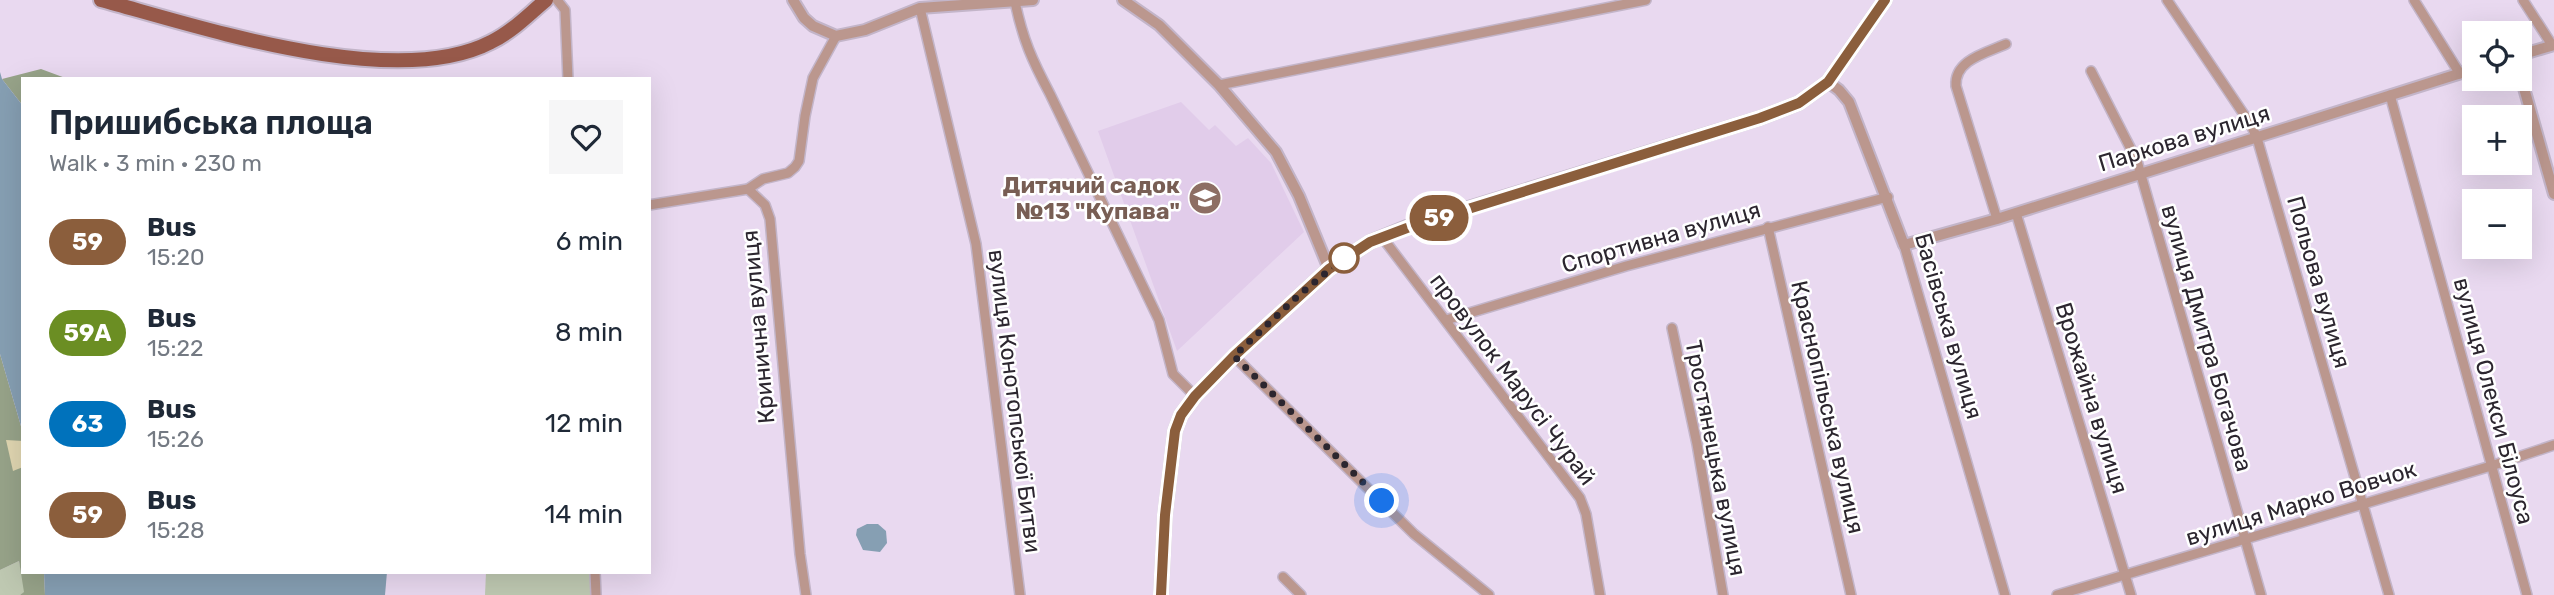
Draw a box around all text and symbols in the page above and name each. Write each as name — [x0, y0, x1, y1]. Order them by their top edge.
map controls — [2462, 21, 2532, 259]
button: locate — [2462, 21, 2532, 91]
street label: Паркова вулиця — [2095, 99, 2273, 177]
button: heart — [549, 100, 623, 174]
text: Пришибська площа — [49, 103, 373, 142]
button: + — [2462, 105, 2532, 175]
text: Walk · 3 min · 230 m — [49, 149, 262, 177]
place label: Дитячий садок №13 "Купава" — [1002, 171, 1180, 225]
school or university icon: Дитячий садок №13 "Купава" — [1186, 179, 1224, 217]
button: − — [2462, 189, 2532, 259]
street label: Польова вулиця — [2281, 193, 2357, 371]
line badge: 59 — [1408, 195, 1470, 241]
street label: Спортивна вулиця — [1558, 195, 1764, 279]
street label: вулиця Дмитра Богачова — [2155, 201, 2259, 475]
text: 59 — [1424, 204, 1454, 232]
text: Bus — [147, 212, 196, 243]
text: 6 min — [556, 226, 623, 257]
text: 59 — [72, 228, 103, 256]
street label: Кринична вулиця — [736, 229, 780, 425]
street label: Басівська вулиця — [1909, 230, 1989, 422]
text: 15:20 — [147, 243, 205, 271]
unlabelled marker — [1329, 243, 1359, 273]
street label: вулиця Конотопської Битви — [982, 248, 1048, 554]
street label: провулок Марусі Чурай — [1424, 267, 1602, 491]
street label: вулиця Олекси Білоуса — [2448, 275, 2540, 527]
street label: Краснопільська вулиця — [1785, 278, 1871, 536]
street label: Врожайна вулиця — [2050, 299, 2134, 497]
text: Bus — [147, 303, 196, 334]
text: 8 min — [555, 317, 623, 348]
text: 59А — [63, 319, 112, 347]
text: 15:22 — [147, 334, 203, 362]
street label: Тростянецька вулиця — [1679, 338, 1753, 578]
text: Bus — [147, 394, 196, 425]
text: 12 min — [545, 408, 623, 439]
text: 63 — [72, 410, 103, 438]
text: 15:26 — [147, 425, 204, 453]
street label: вулиця Марко Вовчок — [2182, 455, 2420, 551]
your location — [1364, 483, 1399, 518]
text: Bus — [147, 485, 196, 516]
text: 14 min — [544, 499, 623, 530]
text: 59 — [72, 501, 103, 529]
text: 15:28 — [147, 516, 205, 544]

